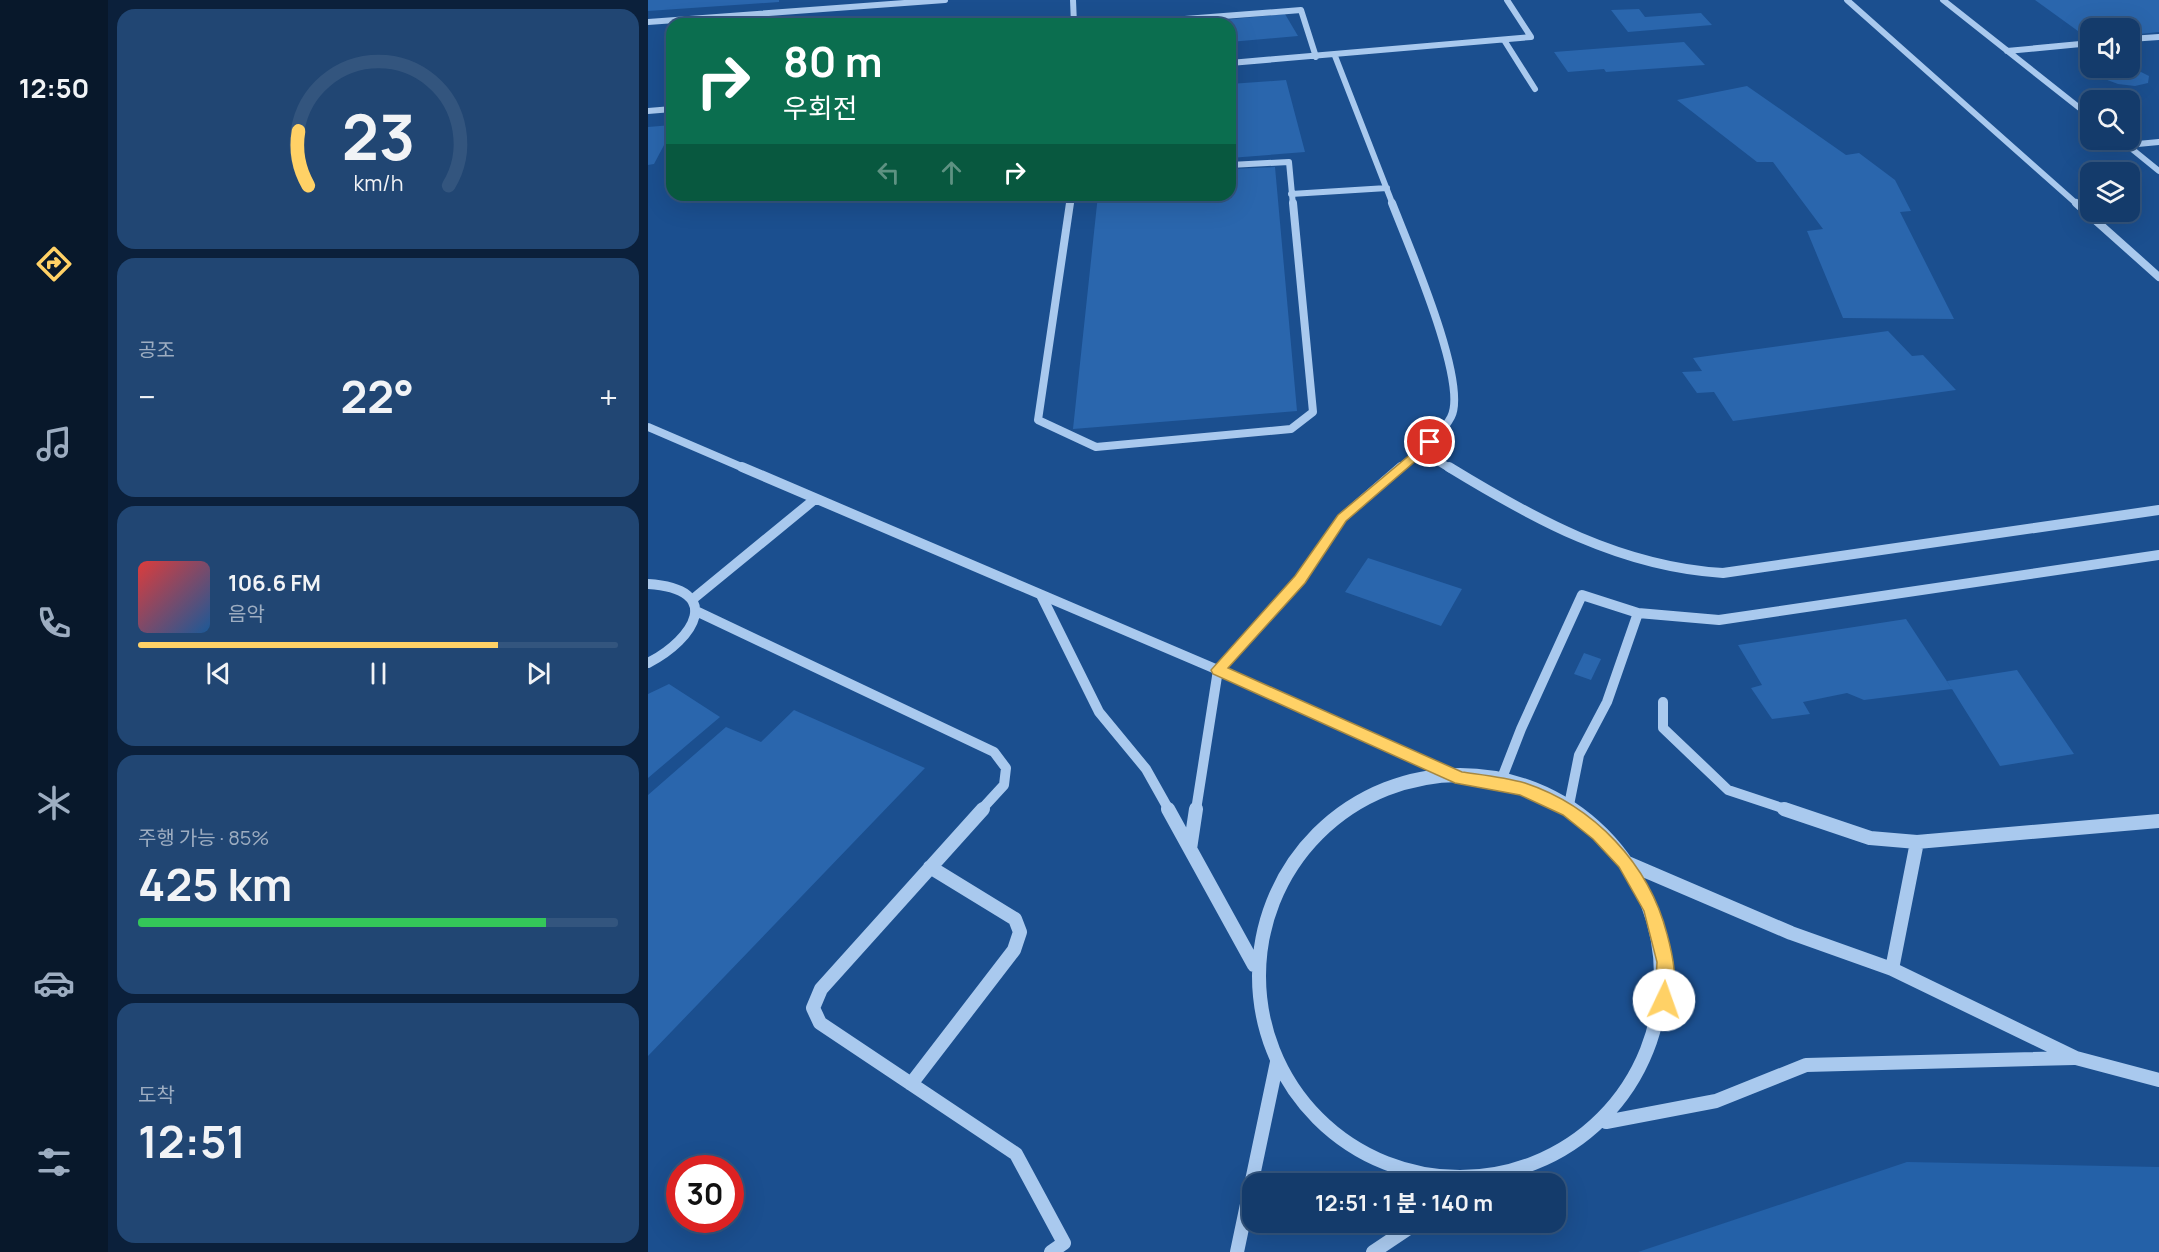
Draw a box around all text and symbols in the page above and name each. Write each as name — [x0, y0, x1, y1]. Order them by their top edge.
map controls — [2080, 18, 2140, 222]
button: sound — [2080, 18, 2140, 78]
text: 80 m — [783, 32, 883, 90]
icon: right — [684, 42, 762, 120]
text: 12:50 — [19, 69, 89, 106]
text: 우회전 — [783, 89, 858, 126]
button: search — [2080, 90, 2140, 150]
text: 23 — [341, 93, 415, 179]
icon: left — [872, 156, 905, 189]
icon: ahead — [935, 156, 968, 189]
icon: right — [998, 156, 1031, 189]
button: layers — [2080, 162, 2140, 222]
text: km/h — [353, 168, 403, 197]
icon: directions — [33, 243, 75, 285]
text: 공조 — [138, 336, 175, 363]
text: 22° — [340, 365, 414, 427]
text: − — [138, 374, 156, 419]
text: + — [599, 374, 618, 419]
pin — [1404, 416, 1455, 467]
icon: music — [33, 423, 75, 465]
icon: arrive — [1413, 425, 1446, 458]
text: 106.6 FM — [228, 568, 321, 598]
text: 음악 — [228, 600, 265, 627]
icon: phone — [33, 602, 75, 644]
icon: previous — [202, 657, 235, 690]
icon: pause — [362, 657, 395, 690]
icon: next — [522, 657, 555, 690]
icon: climate — [33, 782, 75, 824]
text: 주행 가능 · 85% — [138, 824, 269, 851]
text: 425 km — [138, 853, 292, 915]
icon: car — [33, 962, 75, 1004]
position arrow — [1632, 968, 1696, 1032]
text: 도착 — [138, 1081, 175, 1108]
text: 12:51 — [138, 1110, 246, 1172]
icon: filters — [33, 1141, 75, 1183]
speed limit sign: 30 — [666, 1155, 744, 1233]
text: 12:51 · 1 분 · 140 m — [1315, 1188, 1493, 1218]

